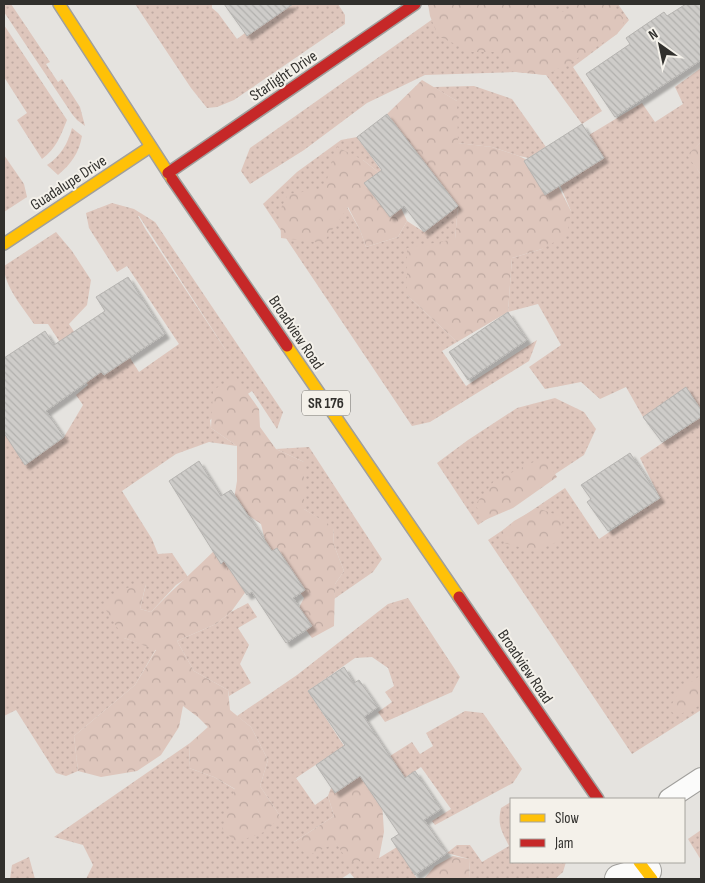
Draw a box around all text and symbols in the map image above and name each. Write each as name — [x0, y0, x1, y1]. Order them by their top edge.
north arrow — [635, 20, 685, 70]
text: N — [645, 25, 661, 44]
street label: Starlight Drive — [246, 47, 321, 106]
street label: Guadalupe Drive — [27, 152, 110, 215]
street label: Broadview Road — [264, 292, 327, 373]
road number: SR 176 — [302, 390, 350, 416]
street label: Broadview Road — [493, 626, 556, 707]
legend — [510, 798, 685, 863]
text: Slow — [555, 809, 579, 828]
text: Jam — [554, 834, 573, 853]

